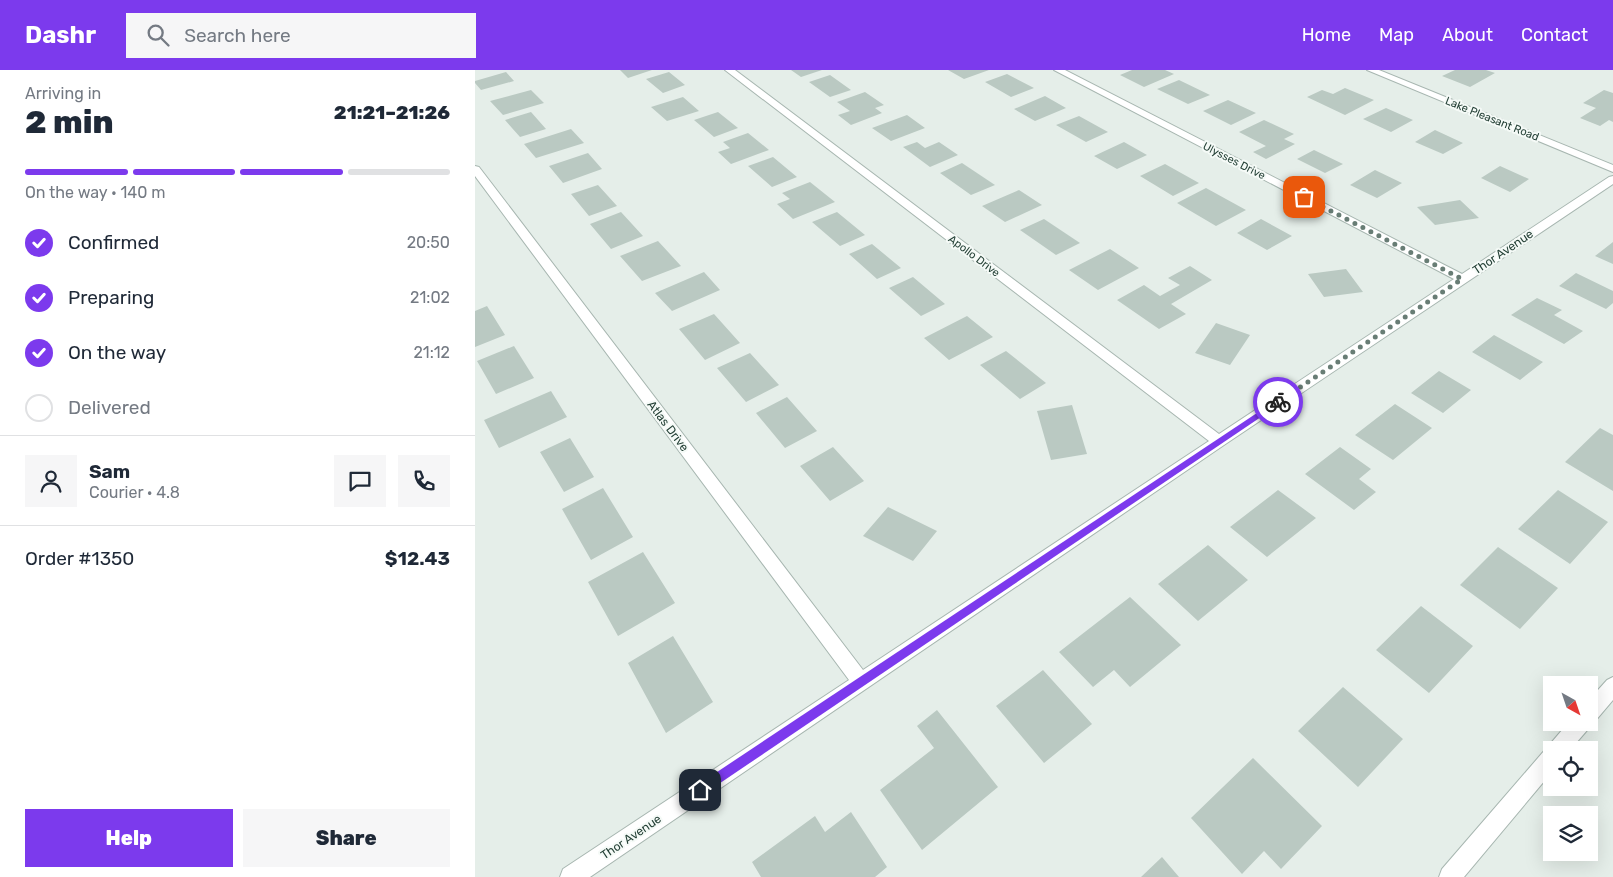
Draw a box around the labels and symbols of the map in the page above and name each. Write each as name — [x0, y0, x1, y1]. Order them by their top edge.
street label: Lake Pleasant Road — [1443, 94, 1541, 144]
street label: Ulysses Drive — [1201, 140, 1267, 182]
pin — [1283, 176, 1325, 218]
street label: Thor Avenue — [1470, 227, 1536, 277]
street label: Apollo Drive — [946, 232, 1002, 280]
courier — [1253, 377, 1303, 427]
street label: Atlas Drive — [644, 398, 692, 454]
north arrow — [1543, 676, 1597, 731]
pin — [679, 769, 721, 811]
street label: Thor Avenue — [598, 812, 664, 862]

